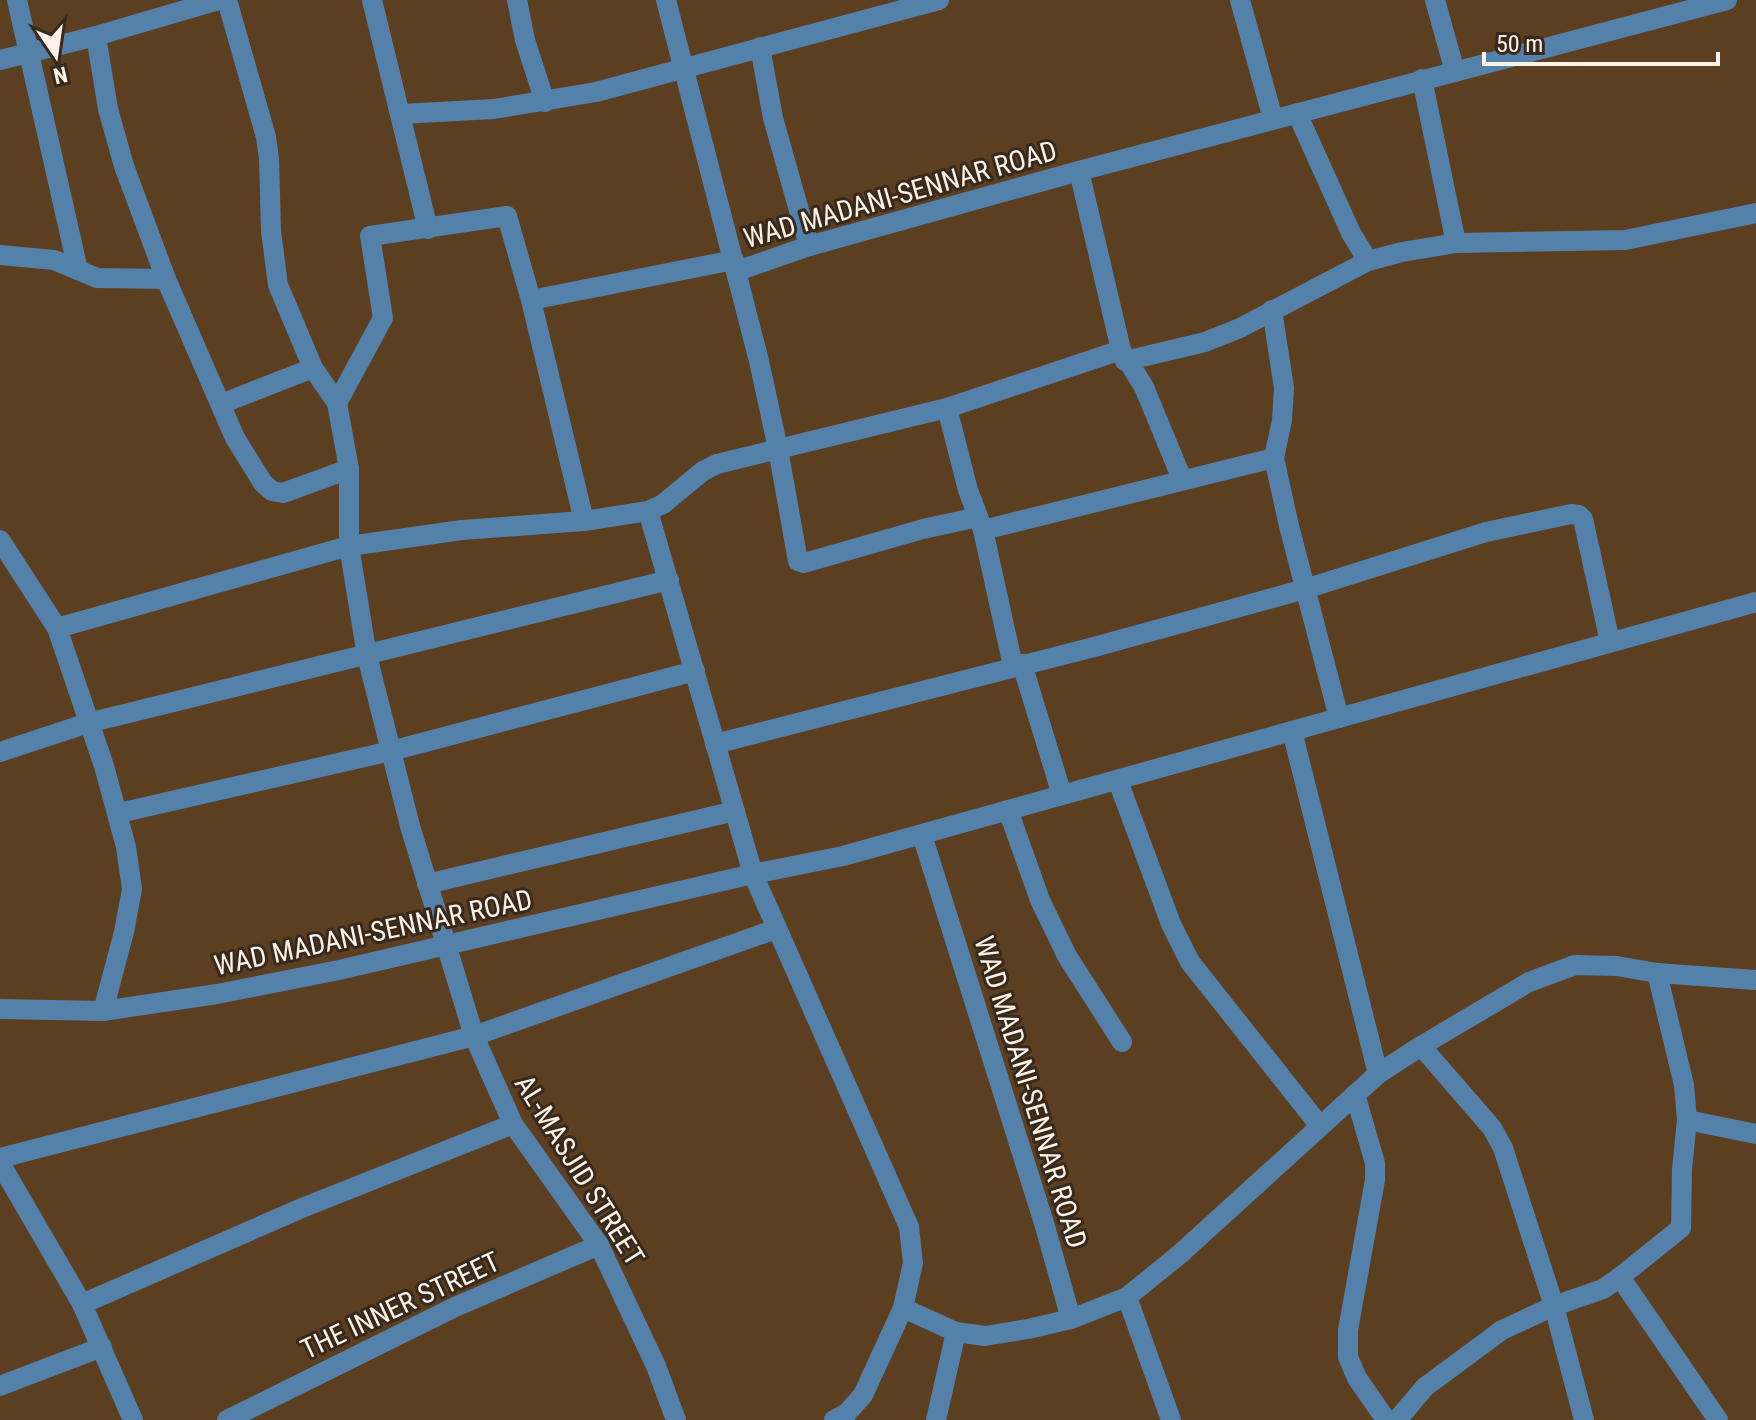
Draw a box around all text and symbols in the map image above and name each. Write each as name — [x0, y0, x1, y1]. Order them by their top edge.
north arrow — [16, 16, 96, 96]
scale bar — [1484, 16, 1718, 66]
text: 50 m — [1496, 30, 1543, 58]
text: N — [51, 61, 70, 89]
street label: WAD MADANI-SENNAR ROAD — [740, 134, 1061, 255]
street label: WAD MADANI-SENNAR ROAD — [211, 883, 535, 982]
street label: WAD MADANI-SENNAR ROAD — [967, 932, 1094, 1252]
street label: AL-MASJID STREET — [508, 1069, 651, 1271]
street label: THE INNER STREET — [295, 1245, 505, 1366]

